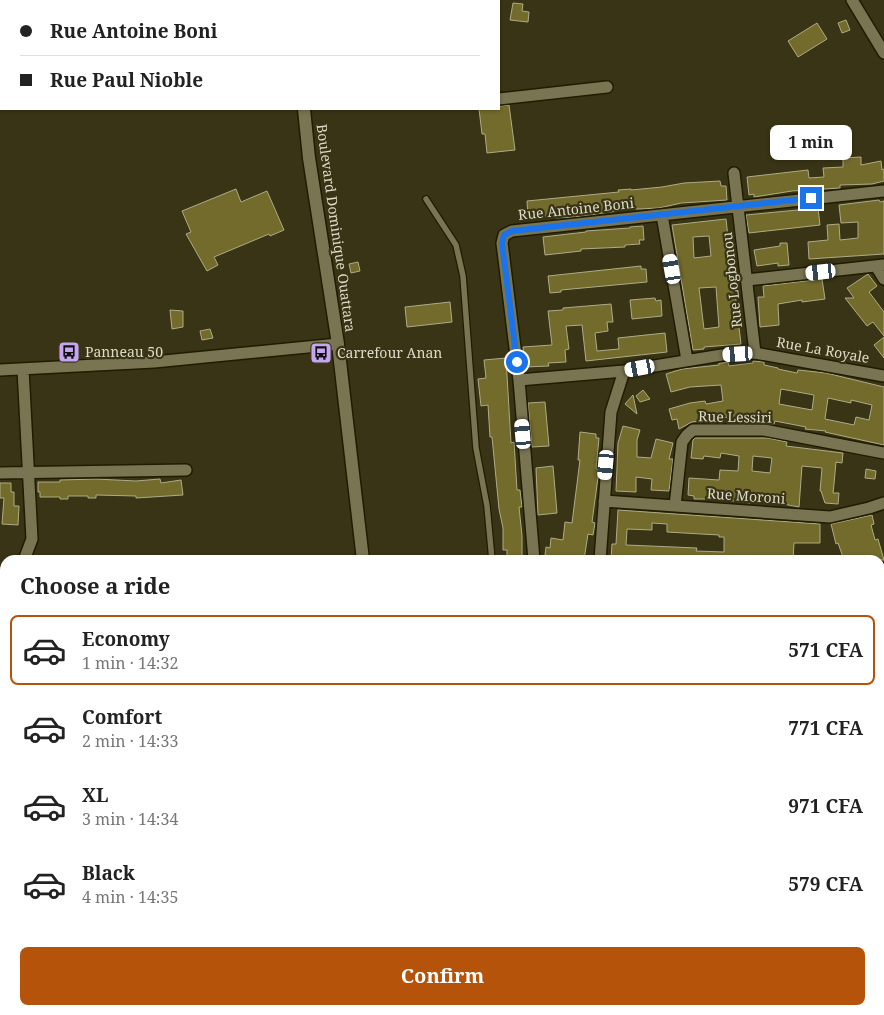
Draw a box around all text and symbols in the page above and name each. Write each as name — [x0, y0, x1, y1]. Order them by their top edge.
text: Rue Antoine Boni — [50, 18, 217, 44]
text: Rue Paul Nioble — [50, 67, 203, 93]
street label: Boulevard Dominique Ouattara — [312, 123, 361, 333]
callout: 1 min — [770, 126, 852, 160]
text: 1 min — [788, 131, 834, 153]
route end — [800, 187, 822, 209]
street label: Rue Antoine Boni — [517, 193, 635, 224]
street label: Rue Logbonou — [717, 231, 746, 329]
car — [662, 253, 681, 285]
car — [805, 263, 836, 281]
street label: Rue La Royale — [775, 332, 871, 367]
bus stop icon: Panneau 50 — [57, 340, 81, 364]
bus stop icon: Carrefour Anan — [309, 341, 333, 365]
place label: Panneau 50 — [85, 342, 163, 361]
place label: Carrefour Anan — [337, 343, 442, 362]
car — [722, 346, 753, 362]
route start — [506, 351, 528, 373]
car — [623, 358, 656, 378]
street label: Rue Lessiri — [698, 406, 772, 427]
car — [514, 418, 531, 450]
car — [597, 449, 614, 481]
street label: Rue Moroni — [706, 483, 786, 508]
text: Choose a ride — [20, 570, 170, 600]
text: Economy — [82, 626, 170, 652]
icon: car — [22, 628, 67, 673]
text: 571 CFA — [788, 637, 863, 663]
text: 1 min · 14:32 — [82, 652, 178, 674]
text: Comfort — [82, 704, 162, 730]
icon: car — [22, 706, 67, 751]
text: 771 CFA — [788, 715, 863, 741]
text: 2 min · 14:33 — [82, 730, 178, 752]
text: XL — [82, 782, 108, 808]
icon: car — [22, 784, 67, 829]
text: 971 CFA — [788, 793, 863, 819]
text: 3 min · 14:34 — [82, 808, 178, 830]
text: Black — [82, 860, 135, 886]
icon: car — [22, 862, 67, 907]
text: 579 CFA — [788, 871, 863, 897]
text: 4 min · 14:35 — [82, 886, 178, 908]
button: Confirm — [20, 947, 865, 1005]

